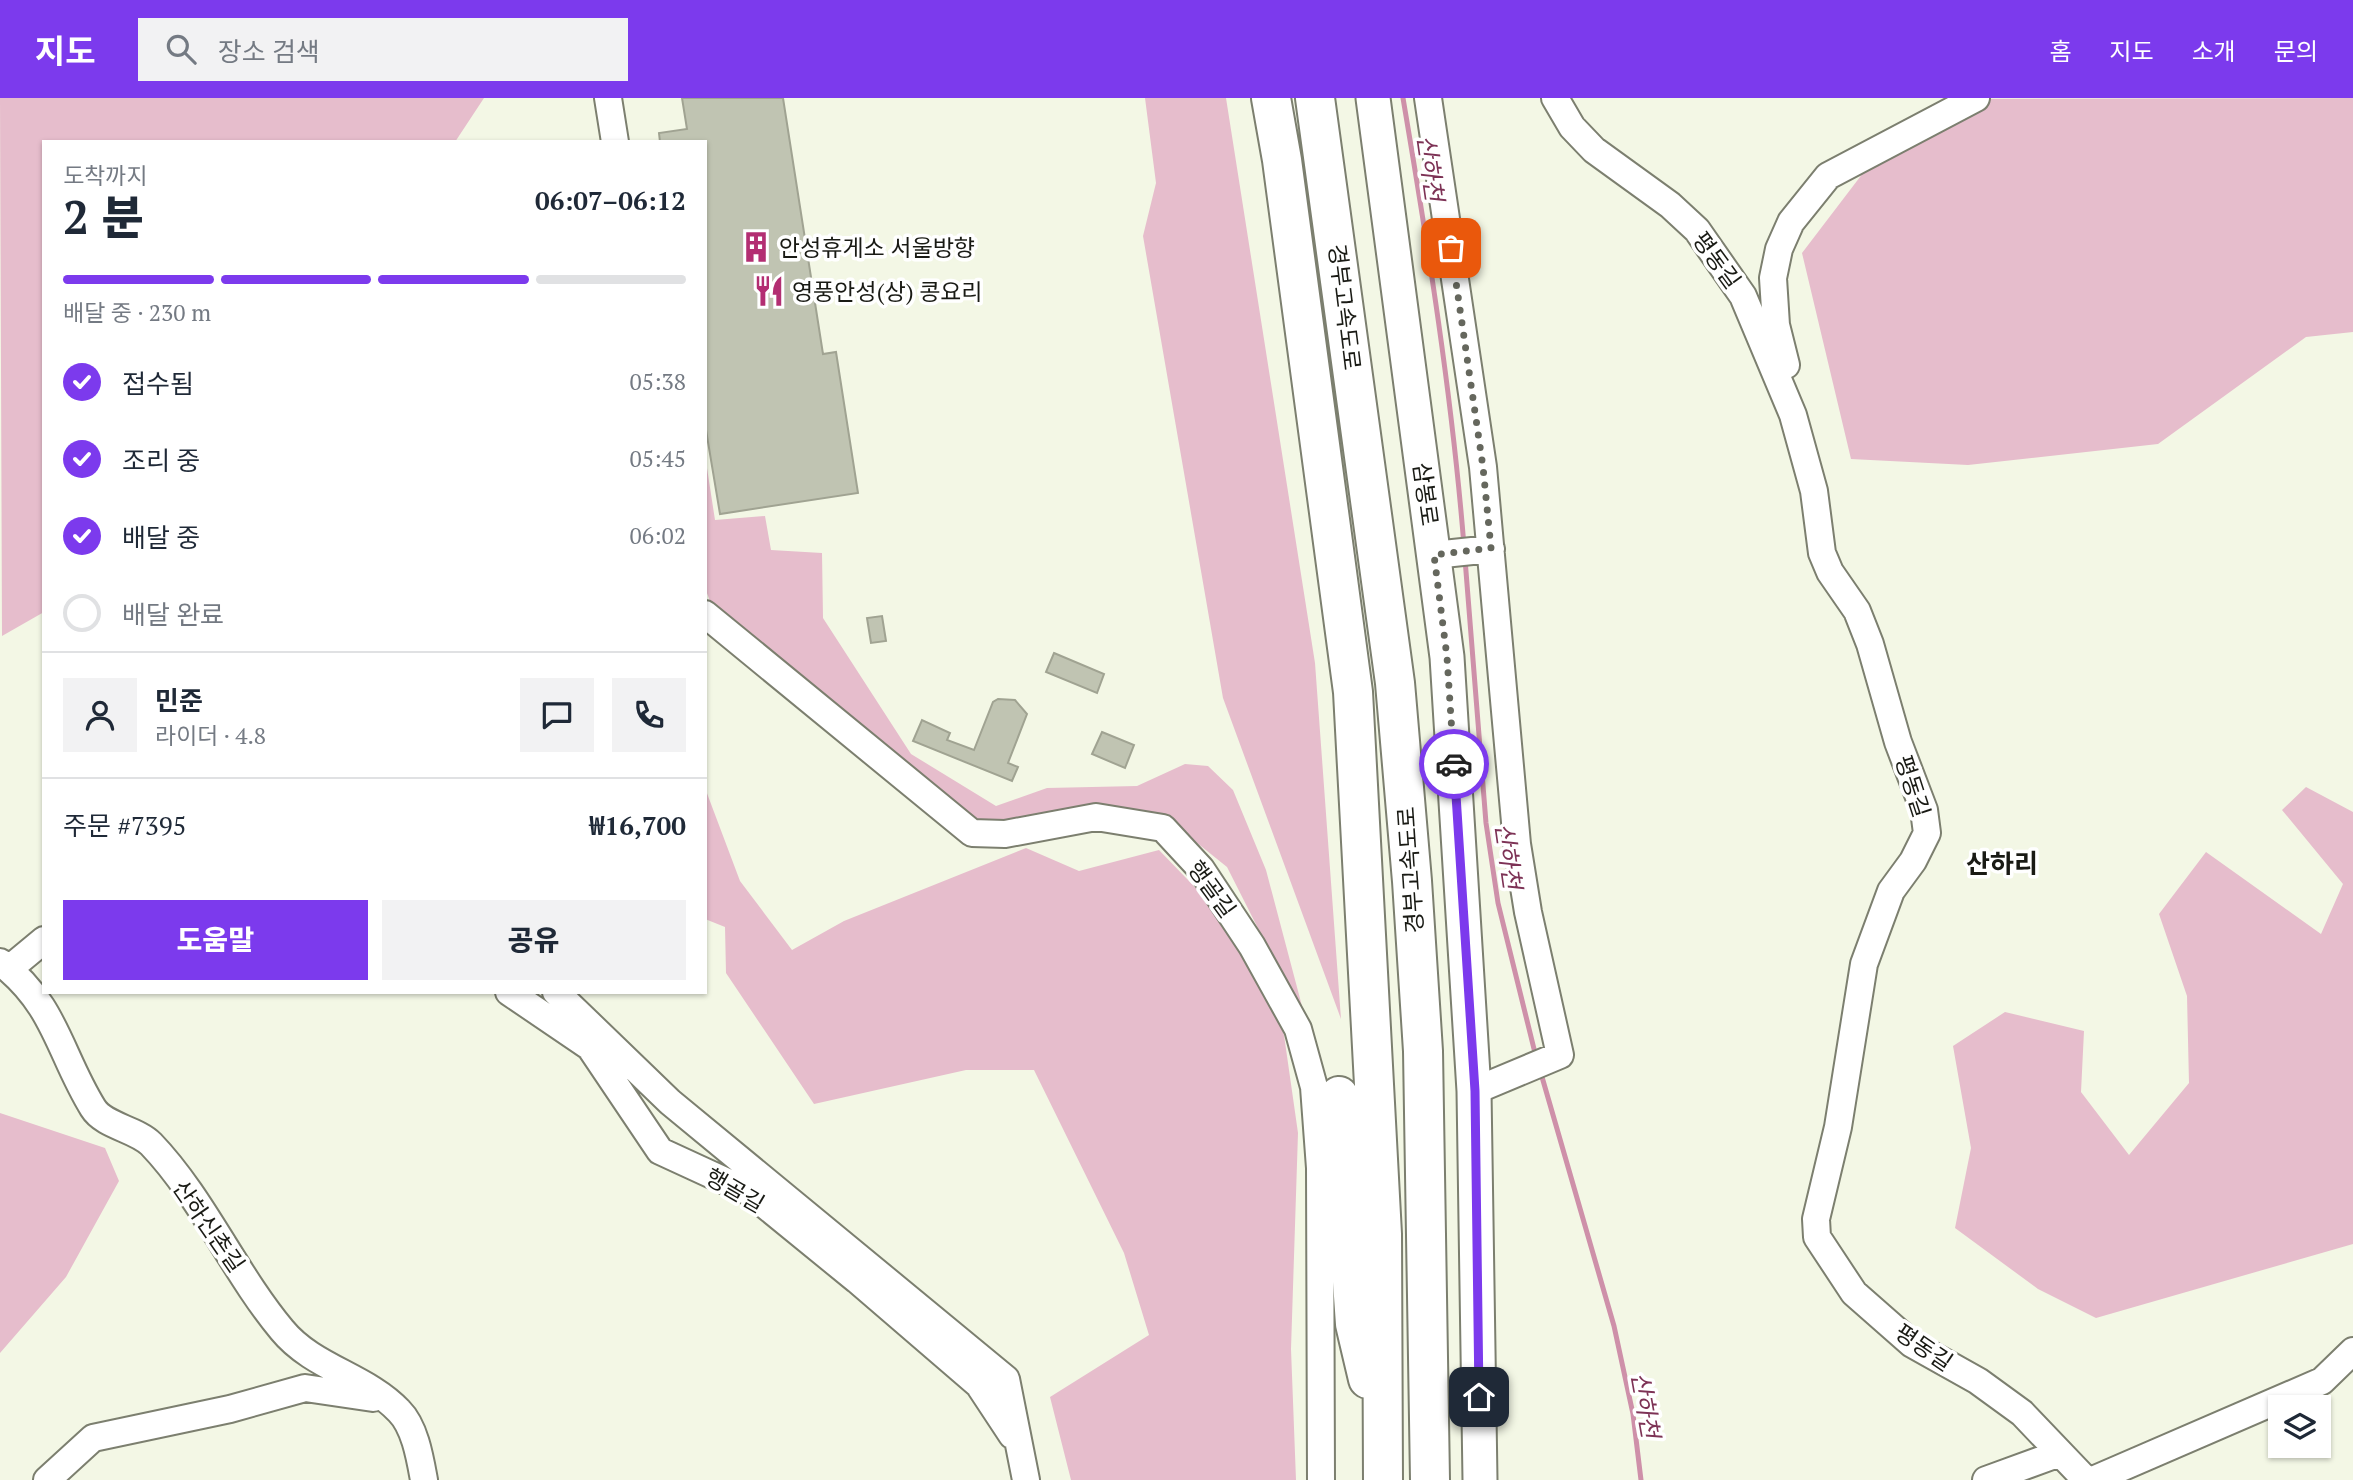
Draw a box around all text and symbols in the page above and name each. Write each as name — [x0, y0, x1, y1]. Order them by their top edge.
search box — [138, 18, 628, 81]
text: 지도 — [35, 29, 96, 72]
icon: search — [162, 30, 200, 68]
text: 장소 검색 — [218, 34, 320, 68]
text: 홈 — [2049, 35, 2071, 67]
text: 지도 — [2109, 35, 2154, 67]
text: 소개 — [2192, 35, 2236, 67]
text: 문의 — [2274, 35, 2318, 67]
water label: 산하천 — [1411, 133, 1452, 206]
text: 도착까지 — [63, 160, 148, 191]
text: 06:07–06:12 — [535, 183, 686, 217]
text: 2 분 — [63, 186, 144, 247]
pin — [1421, 218, 1481, 278]
street label: 평동길 — [1686, 225, 1748, 295]
icon: bag — [1432, 229, 1470, 267]
building icon: 안성휴게소 서울방향 — [739, 230, 773, 264]
place label: 안성휴게소 서울방향 — [779, 232, 975, 263]
street label: 경부고속도로 — [1322, 242, 1368, 372]
restaurant icon: 영풍안성(상) 콩요리 — [752, 274, 786, 308]
place label: 영풍안성(상) 콩요리 — [792, 276, 983, 307]
text: 배달 중 · 230 m — [63, 297, 211, 328]
icon: check — [63, 363, 101, 401]
text: 접수됨 — [122, 366, 194, 400]
text: 05:38 — [629, 366, 686, 397]
icon: check — [63, 440, 101, 478]
text: 조리 중 — [122, 443, 200, 477]
text: 05:45 — [629, 443, 686, 474]
street label: 삼봉로 — [1406, 460, 1446, 528]
icon: check — [63, 517, 101, 555]
text: 배달 중 — [122, 520, 200, 554]
text: 06:02 — [629, 520, 686, 551]
text: 배달 완료 — [122, 597, 224, 631]
button: person — [63, 678, 137, 752]
button: chat — [520, 678, 594, 752]
button: phone — [612, 678, 686, 752]
text: 민준 — [155, 683, 203, 717]
text: 라이더 · 4.8 — [155, 720, 266, 751]
courier — [1419, 729, 1489, 799]
icon: car — [1435, 745, 1473, 783]
street label: 평동길 — [1888, 751, 1938, 821]
street label: 경부고속도로 — [1390, 806, 1430, 934]
text: 주문 #7395 — [63, 808, 186, 842]
text: ₩16,700 — [589, 808, 686, 842]
water label: 산하천 — [1489, 821, 1530, 894]
district label: 산하리 — [1966, 846, 2038, 880]
street label: 행골길 — [1181, 854, 1243, 924]
button: 도움말 — [63, 900, 368, 980]
button: 공유 — [382, 900, 686, 980]
street label: 행골길 — [700, 1161, 770, 1219]
street label: 산하신촌길 — [166, 1174, 252, 1278]
street label: 평동길 — [1889, 1316, 1959, 1378]
pin — [1449, 1367, 1509, 1427]
water label: 산하천 — [1624, 1370, 1668, 1443]
icon: home — [1460, 1378, 1498, 1416]
map controls — [2268, 1395, 2331, 1458]
button: layers — [2268, 1395, 2331, 1458]

